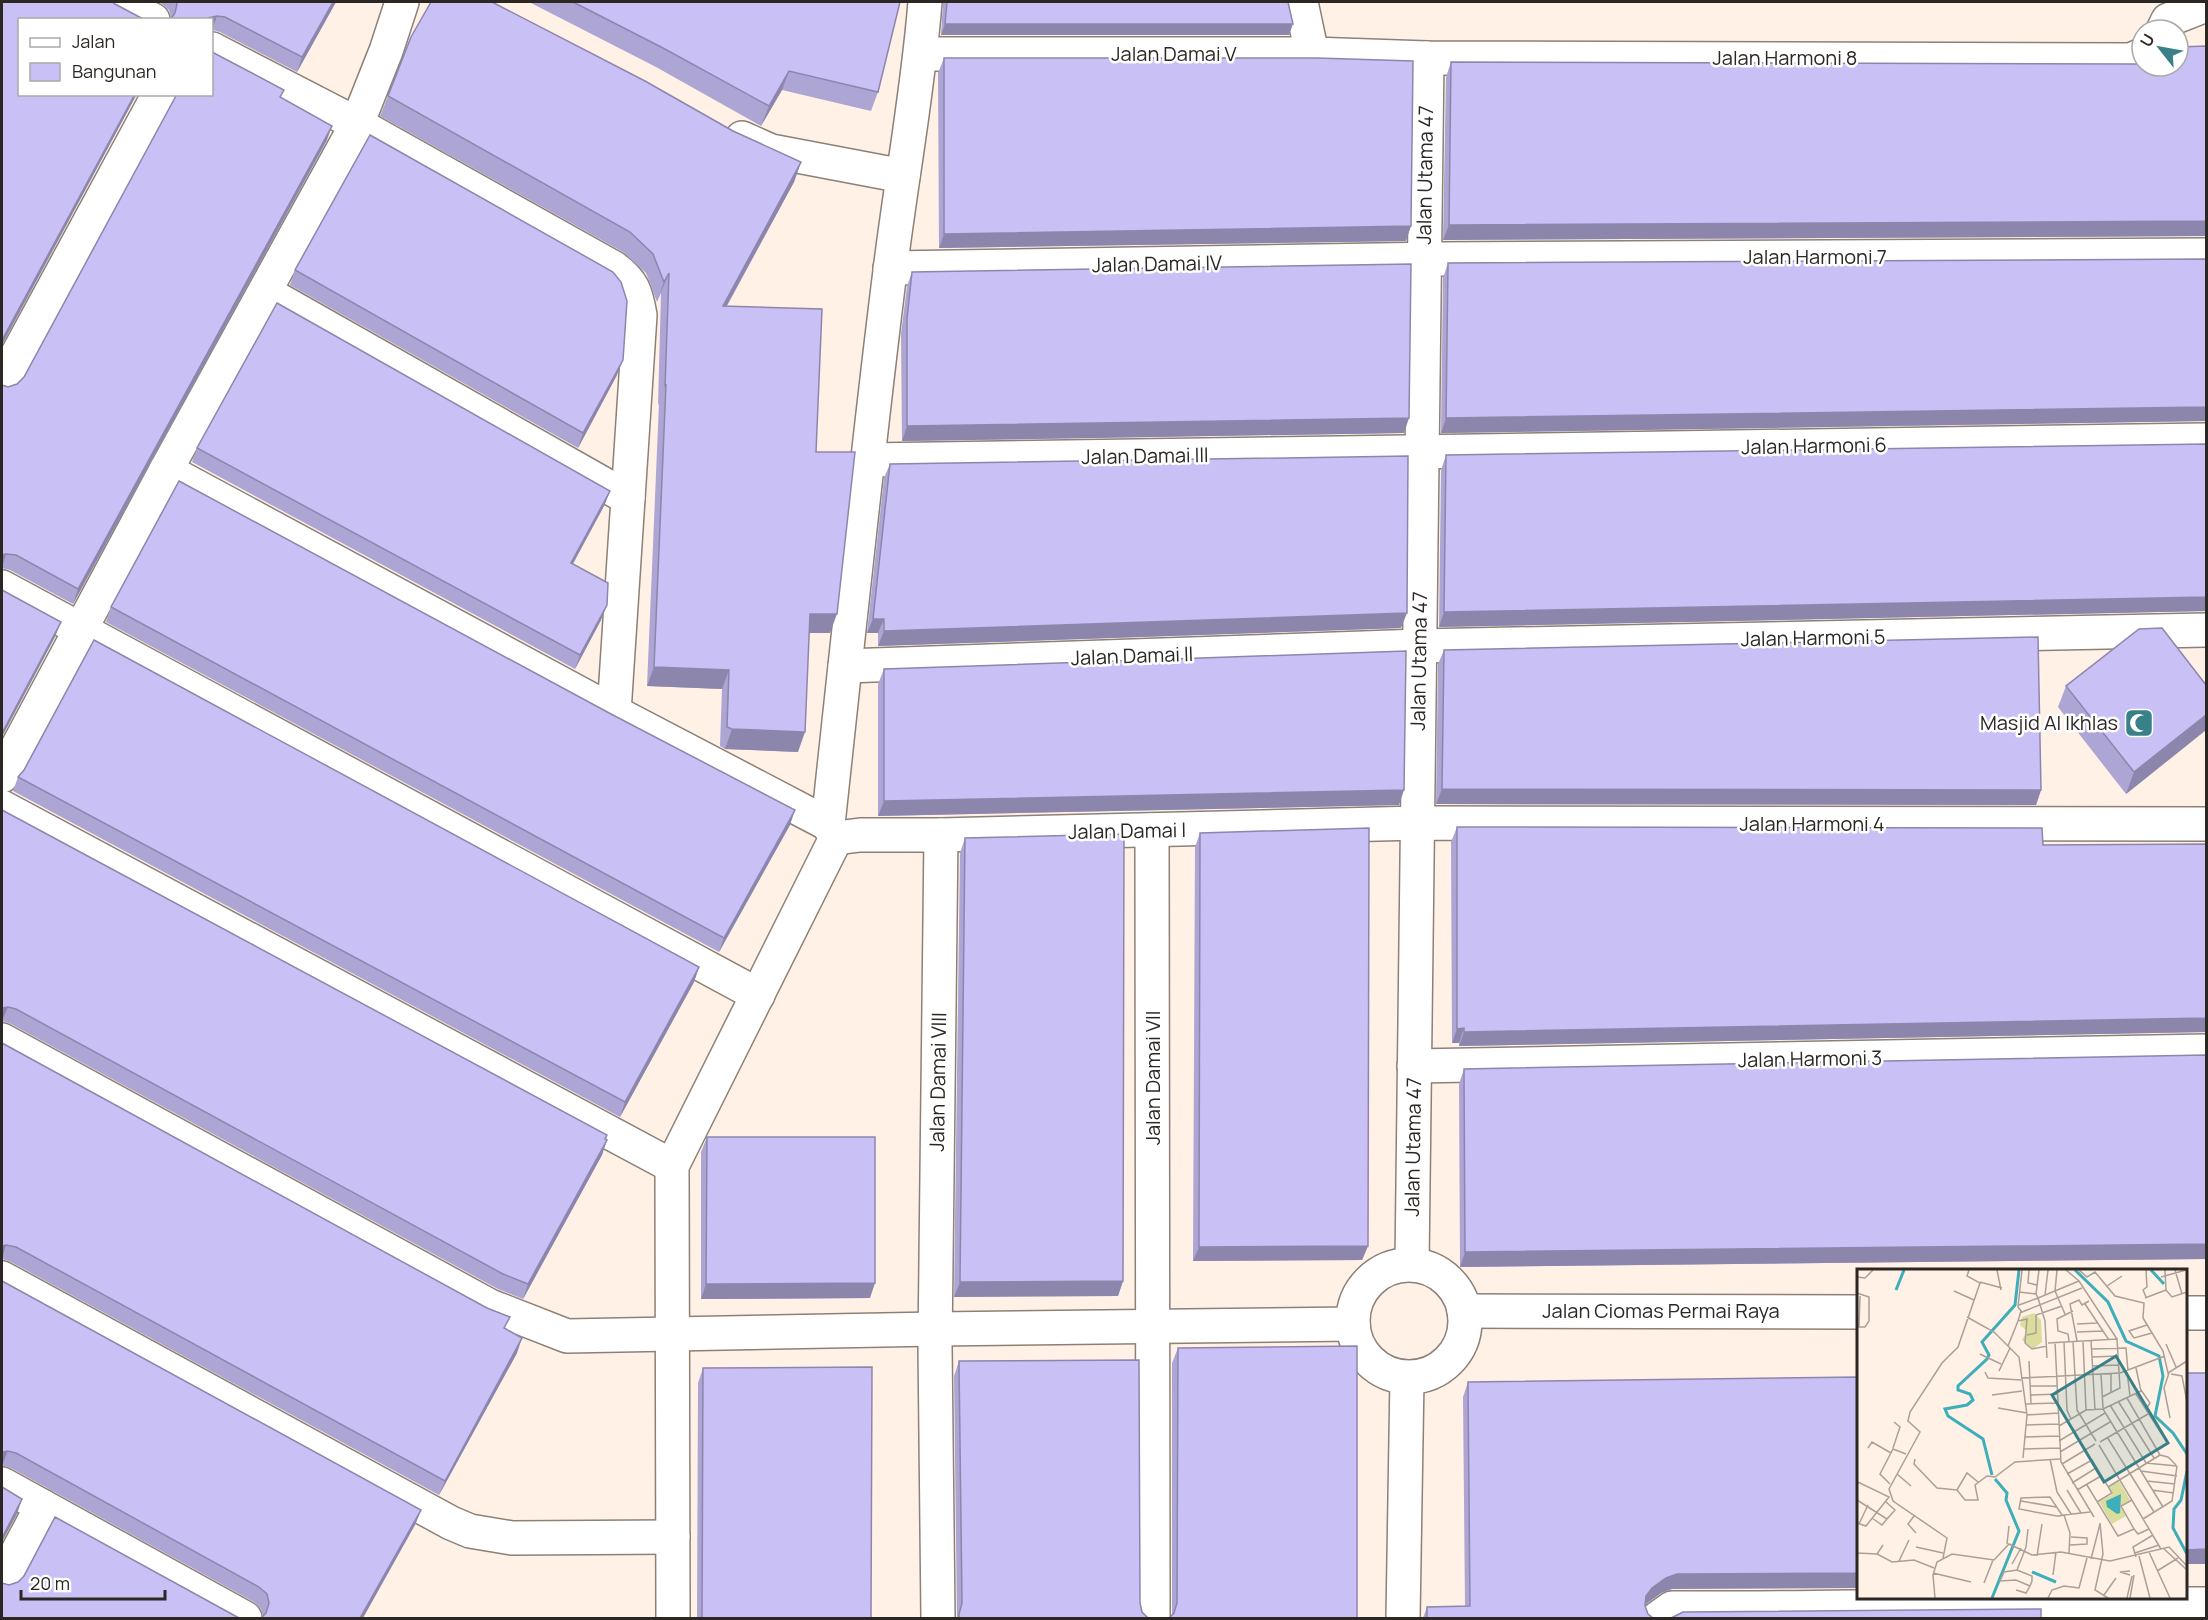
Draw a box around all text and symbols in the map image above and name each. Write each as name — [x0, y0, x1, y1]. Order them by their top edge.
legend — [18, 18, 213, 96]
north arrow — [2130, 18, 2190, 78]
text: Jalan — [72, 29, 115, 53]
text: U — [2135, 30, 2160, 51]
street label: Jalan Damai V — [1111, 40, 1237, 67]
street label: Jalan Harmoni 8 — [1713, 44, 1857, 71]
text: Bangunan — [72, 59, 156, 83]
street label: Jalan Utama 47 — [1410, 105, 1439, 245]
street label: Jalan Harmoni 7 — [1743, 243, 1887, 270]
street label: Jalan Damai IV — [1092, 249, 1222, 278]
street label: Jalan Harmoni 6 — [1741, 431, 1887, 460]
street label: Jalan Damai III — [1081, 441, 1209, 470]
street label: Jalan Utama 47 — [1404, 591, 1433, 731]
street label: Jalan Harmoni 5 — [1740, 623, 1886, 652]
street label: Jalan Damai II — [1070, 640, 1194, 671]
mosque icon: Masjid Al Ikhlas — [2123, 707, 2155, 739]
place label: Masjid Al Ikhlas — [1980, 709, 2118, 736]
street label: Jalan Harmoni 4 — [1739, 810, 1885, 837]
street label: Jalan Damai I — [1068, 816, 1186, 845]
street label: Jalan Damai VII — [1139, 1011, 1166, 1145]
street label: Jalan Damai VIII — [923, 1012, 952, 1152]
street label: Jalan Harmoni 3 — [1738, 1044, 1882, 1073]
street label: Jalan Utama 47 — [1398, 1077, 1427, 1217]
inset map — [1857, 1269, 2187, 1599]
street label: Jalan Ciomas Permai Raya — [1542, 1297, 1780, 1324]
scale bar — [21, 1563, 165, 1601]
text: 20 m — [30, 1571, 70, 1595]

